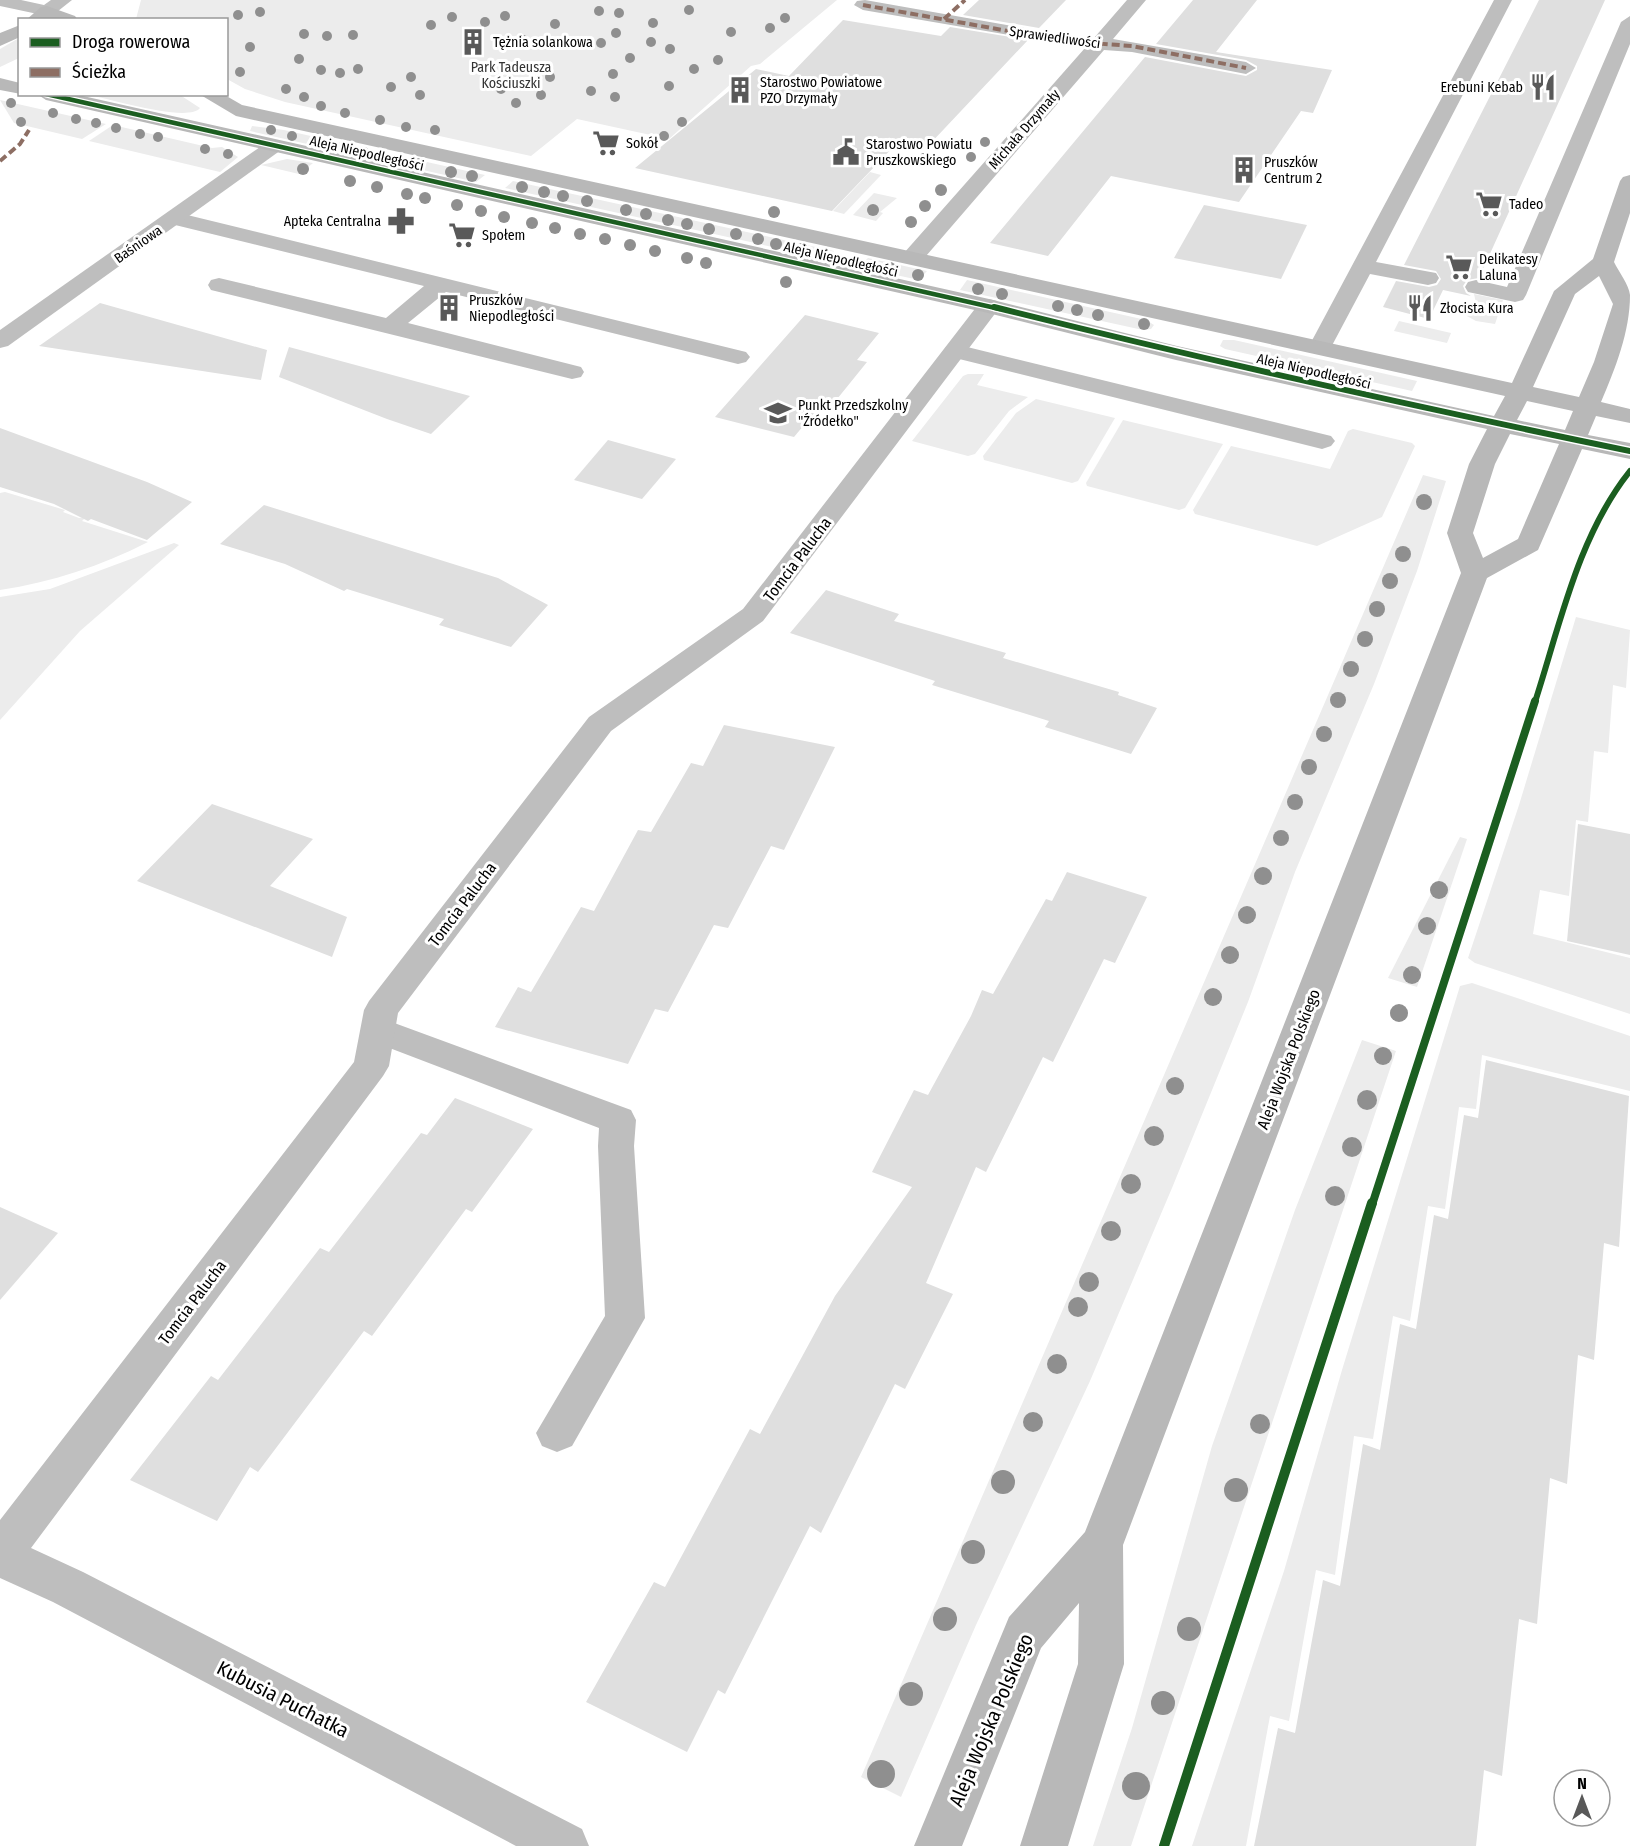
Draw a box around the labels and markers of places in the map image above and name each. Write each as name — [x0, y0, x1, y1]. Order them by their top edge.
building icon: Tężnia solankowa — [458, 27, 488, 57]
place label: Tężnia solankowa — [493, 34, 593, 51]
restaurant icon: Erebuni Kebab — [1528, 72, 1558, 102]
place label: Starostwo Powiatowe PZO Drzymały — [760, 74, 882, 107]
building icon: Starostwo Powiatowe PZO Drzymały — [725, 75, 755, 105]
place label: Erebuni Kebab — [1440, 79, 1523, 96]
supermarket icon: Sokół — [591, 128, 621, 158]
place label: Sokół — [626, 135, 659, 152]
place label: Starostwo Powiatu Pruszkowskiego — [866, 136, 972, 169]
public building icon: Starostwo Powiatu Pruszkowskiego — [831, 137, 861, 167]
place label: Pruszków Centrum 2 — [1264, 154, 1322, 187]
building icon: Pruszków Centrum 2 — [1229, 155, 1259, 185]
supermarket icon: Tadeo — [1474, 189, 1504, 219]
place label: Tadeo — [1509, 196, 1543, 213]
pharmacy icon: Apteka Centralna — [386, 206, 416, 236]
place label: Apteka Centralna — [284, 213, 381, 230]
supermarket icon: Społem — [447, 220, 477, 250]
place label: Społem — [482, 227, 525, 244]
place label: Delikatesy Laluna — [1479, 251, 1539, 284]
supermarket icon: Delikatesy Laluna — [1444, 252, 1474, 282]
place label: Pruszków Niepodległości — [469, 292, 554, 325]
building icon: Pruszków Niepodległości — [434, 293, 464, 323]
restaurant icon: Złocista Kura — [1405, 293, 1435, 323]
place label: Złocista Kura — [1440, 300, 1514, 317]
place label: Punkt Przedszkolny "Źródełko" — [798, 397, 909, 430]
school or university icon: Punkt Przedszkolny "Źródełko" — [763, 398, 793, 428]

